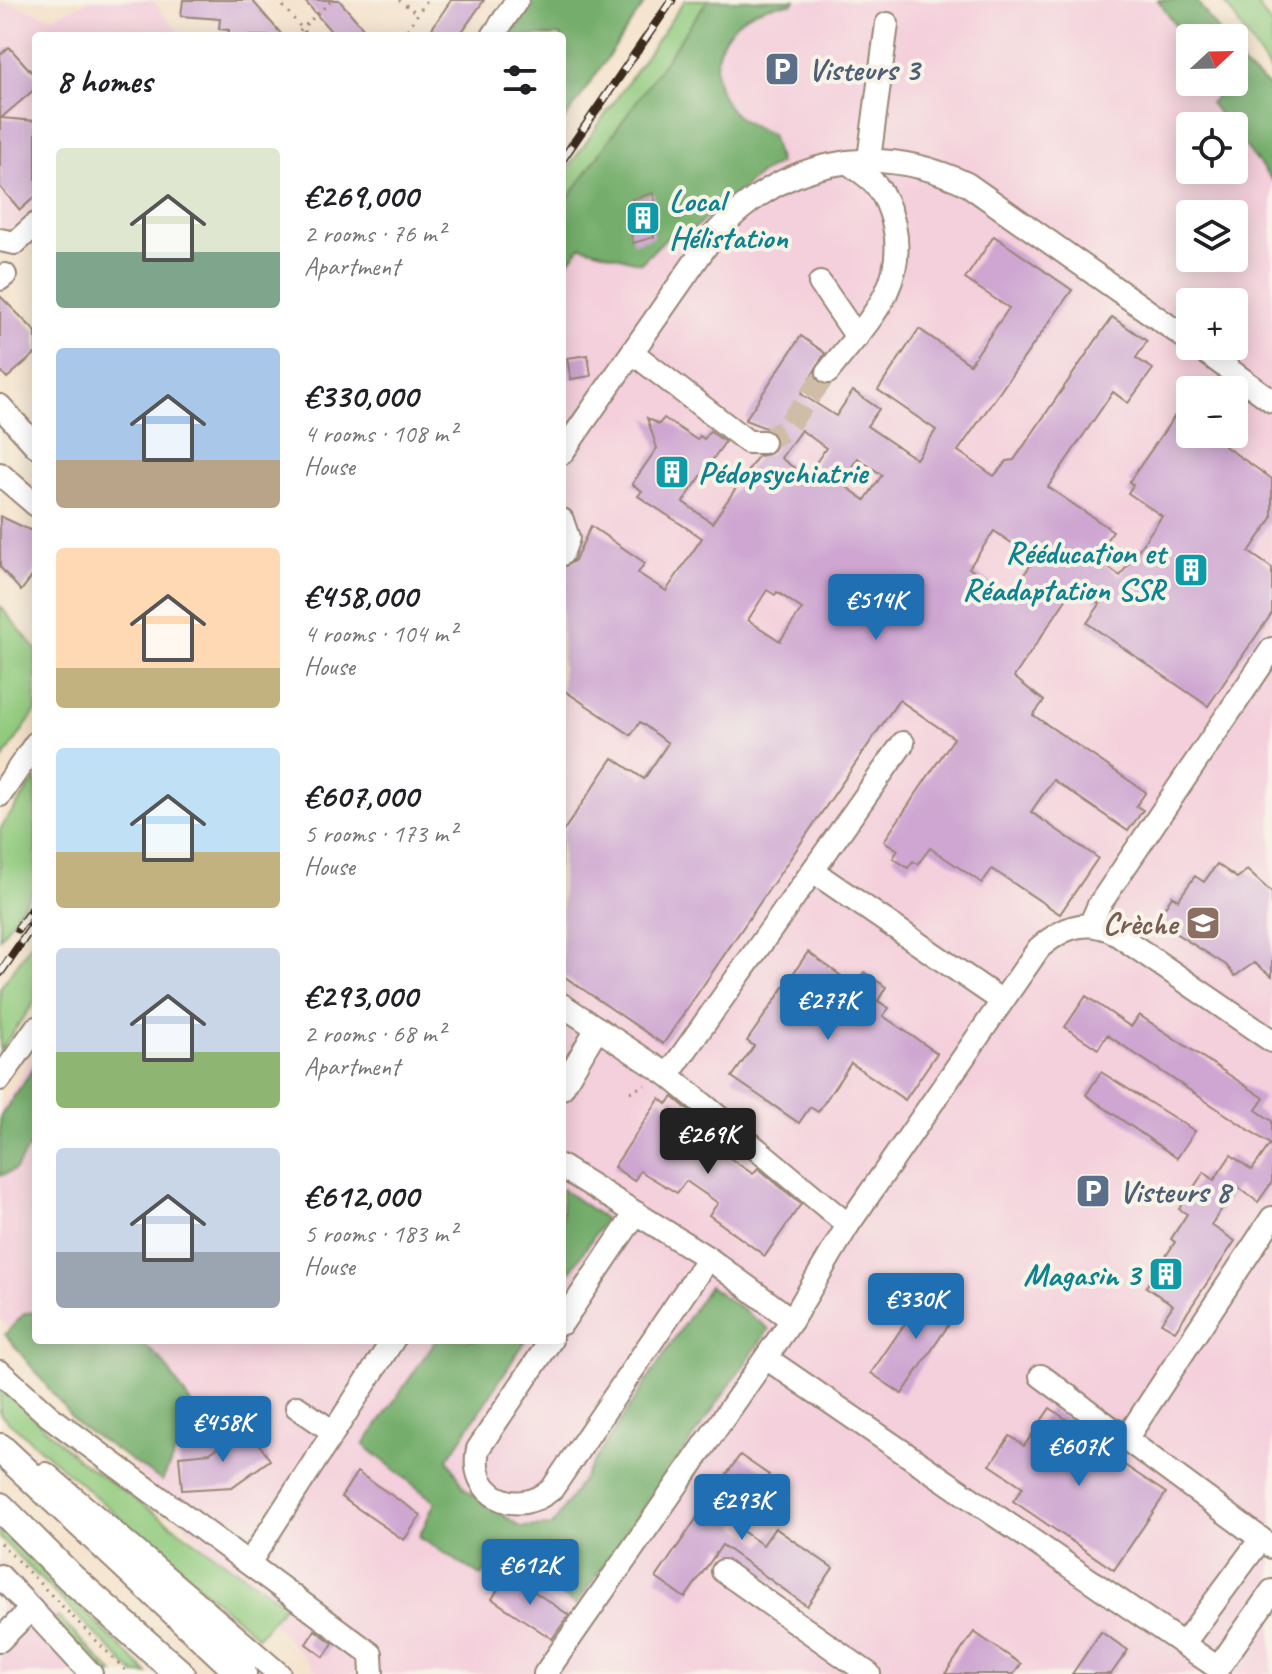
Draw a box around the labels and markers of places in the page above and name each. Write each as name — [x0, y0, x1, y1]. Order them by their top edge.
place label: Visteurs 3 — [808, 49, 922, 90]
parking icon: Visteurs 3 — [763, 50, 801, 88]
place label: Local Hélistation — [669, 180, 789, 258]
building icon: Local Hélistation — [624, 199, 662, 237]
place label: Pédopsychiatrie — [698, 452, 869, 493]
building icon: Pédopsychiatrie — [653, 453, 691, 491]
place label: Rééducation et Réadaptation SSR — [962, 532, 1168, 610]
building icon: Rééducation et Réadaptation SSR — [1172, 551, 1210, 589]
pin: €514K — [820, 574, 932, 642]
place label: Crèche — [1103, 903, 1180, 944]
school or university icon: Crèche — [1184, 904, 1222, 942]
pin: €277K — [772, 974, 884, 1042]
pin: €269K — [652, 1108, 764, 1176]
place label: Visteurs 8 — [1119, 1171, 1234, 1212]
parking icon: Visteurs 8 — [1074, 1172, 1112, 1210]
place label: Magasin 3 — [1023, 1254, 1143, 1295]
building icon: Magasin 3 — [1147, 1255, 1185, 1293]
pin: €330K — [860, 1273, 972, 1341]
pin: €458K — [167, 1396, 279, 1464]
pin: €607K — [1023, 1420, 1135, 1488]
pin: €293K — [686, 1474, 798, 1542]
pin: €612K — [474, 1539, 586, 1607]

